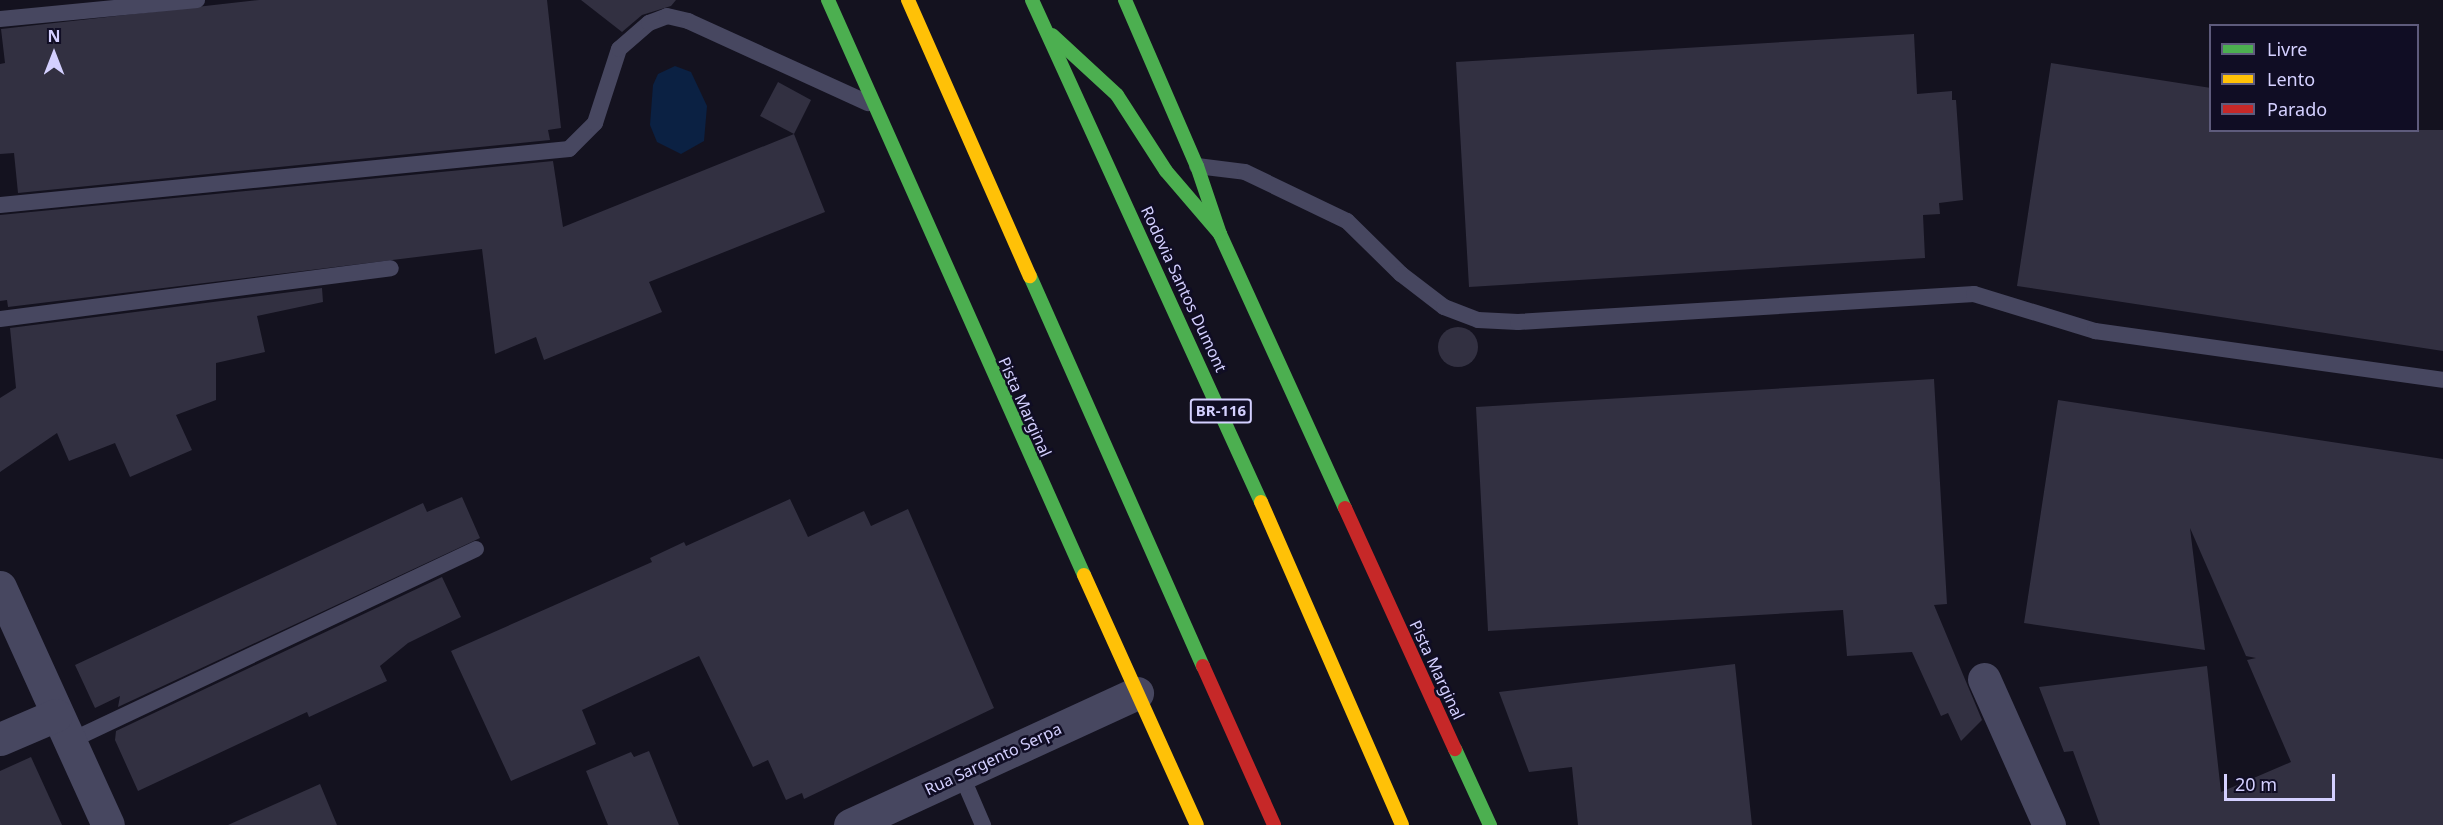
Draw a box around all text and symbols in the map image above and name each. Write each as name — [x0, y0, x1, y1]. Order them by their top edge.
north arrow — [24, 24, 84, 84]
legend — [2209, 24, 2419, 132]
text: N — [47, 25, 61, 47]
text: Livre — [2267, 37, 2307, 61]
text: Lento — [2267, 67, 2315, 91]
text: Parado — [2267, 97, 2327, 121]
street label: Rodovia Santos Dumont — [1137, 203, 1231, 375]
street label: Pista Marginal — [994, 354, 1056, 460]
road number: BR-116 — [1190, 399, 1252, 423]
street label: Pista Marginal — [1406, 617, 1468, 723]
street label: Rua Sargento Serpa — [922, 719, 1064, 799]
scale bar — [2227, 762, 2338, 800]
text: 20 m — [2235, 772, 2277, 796]

